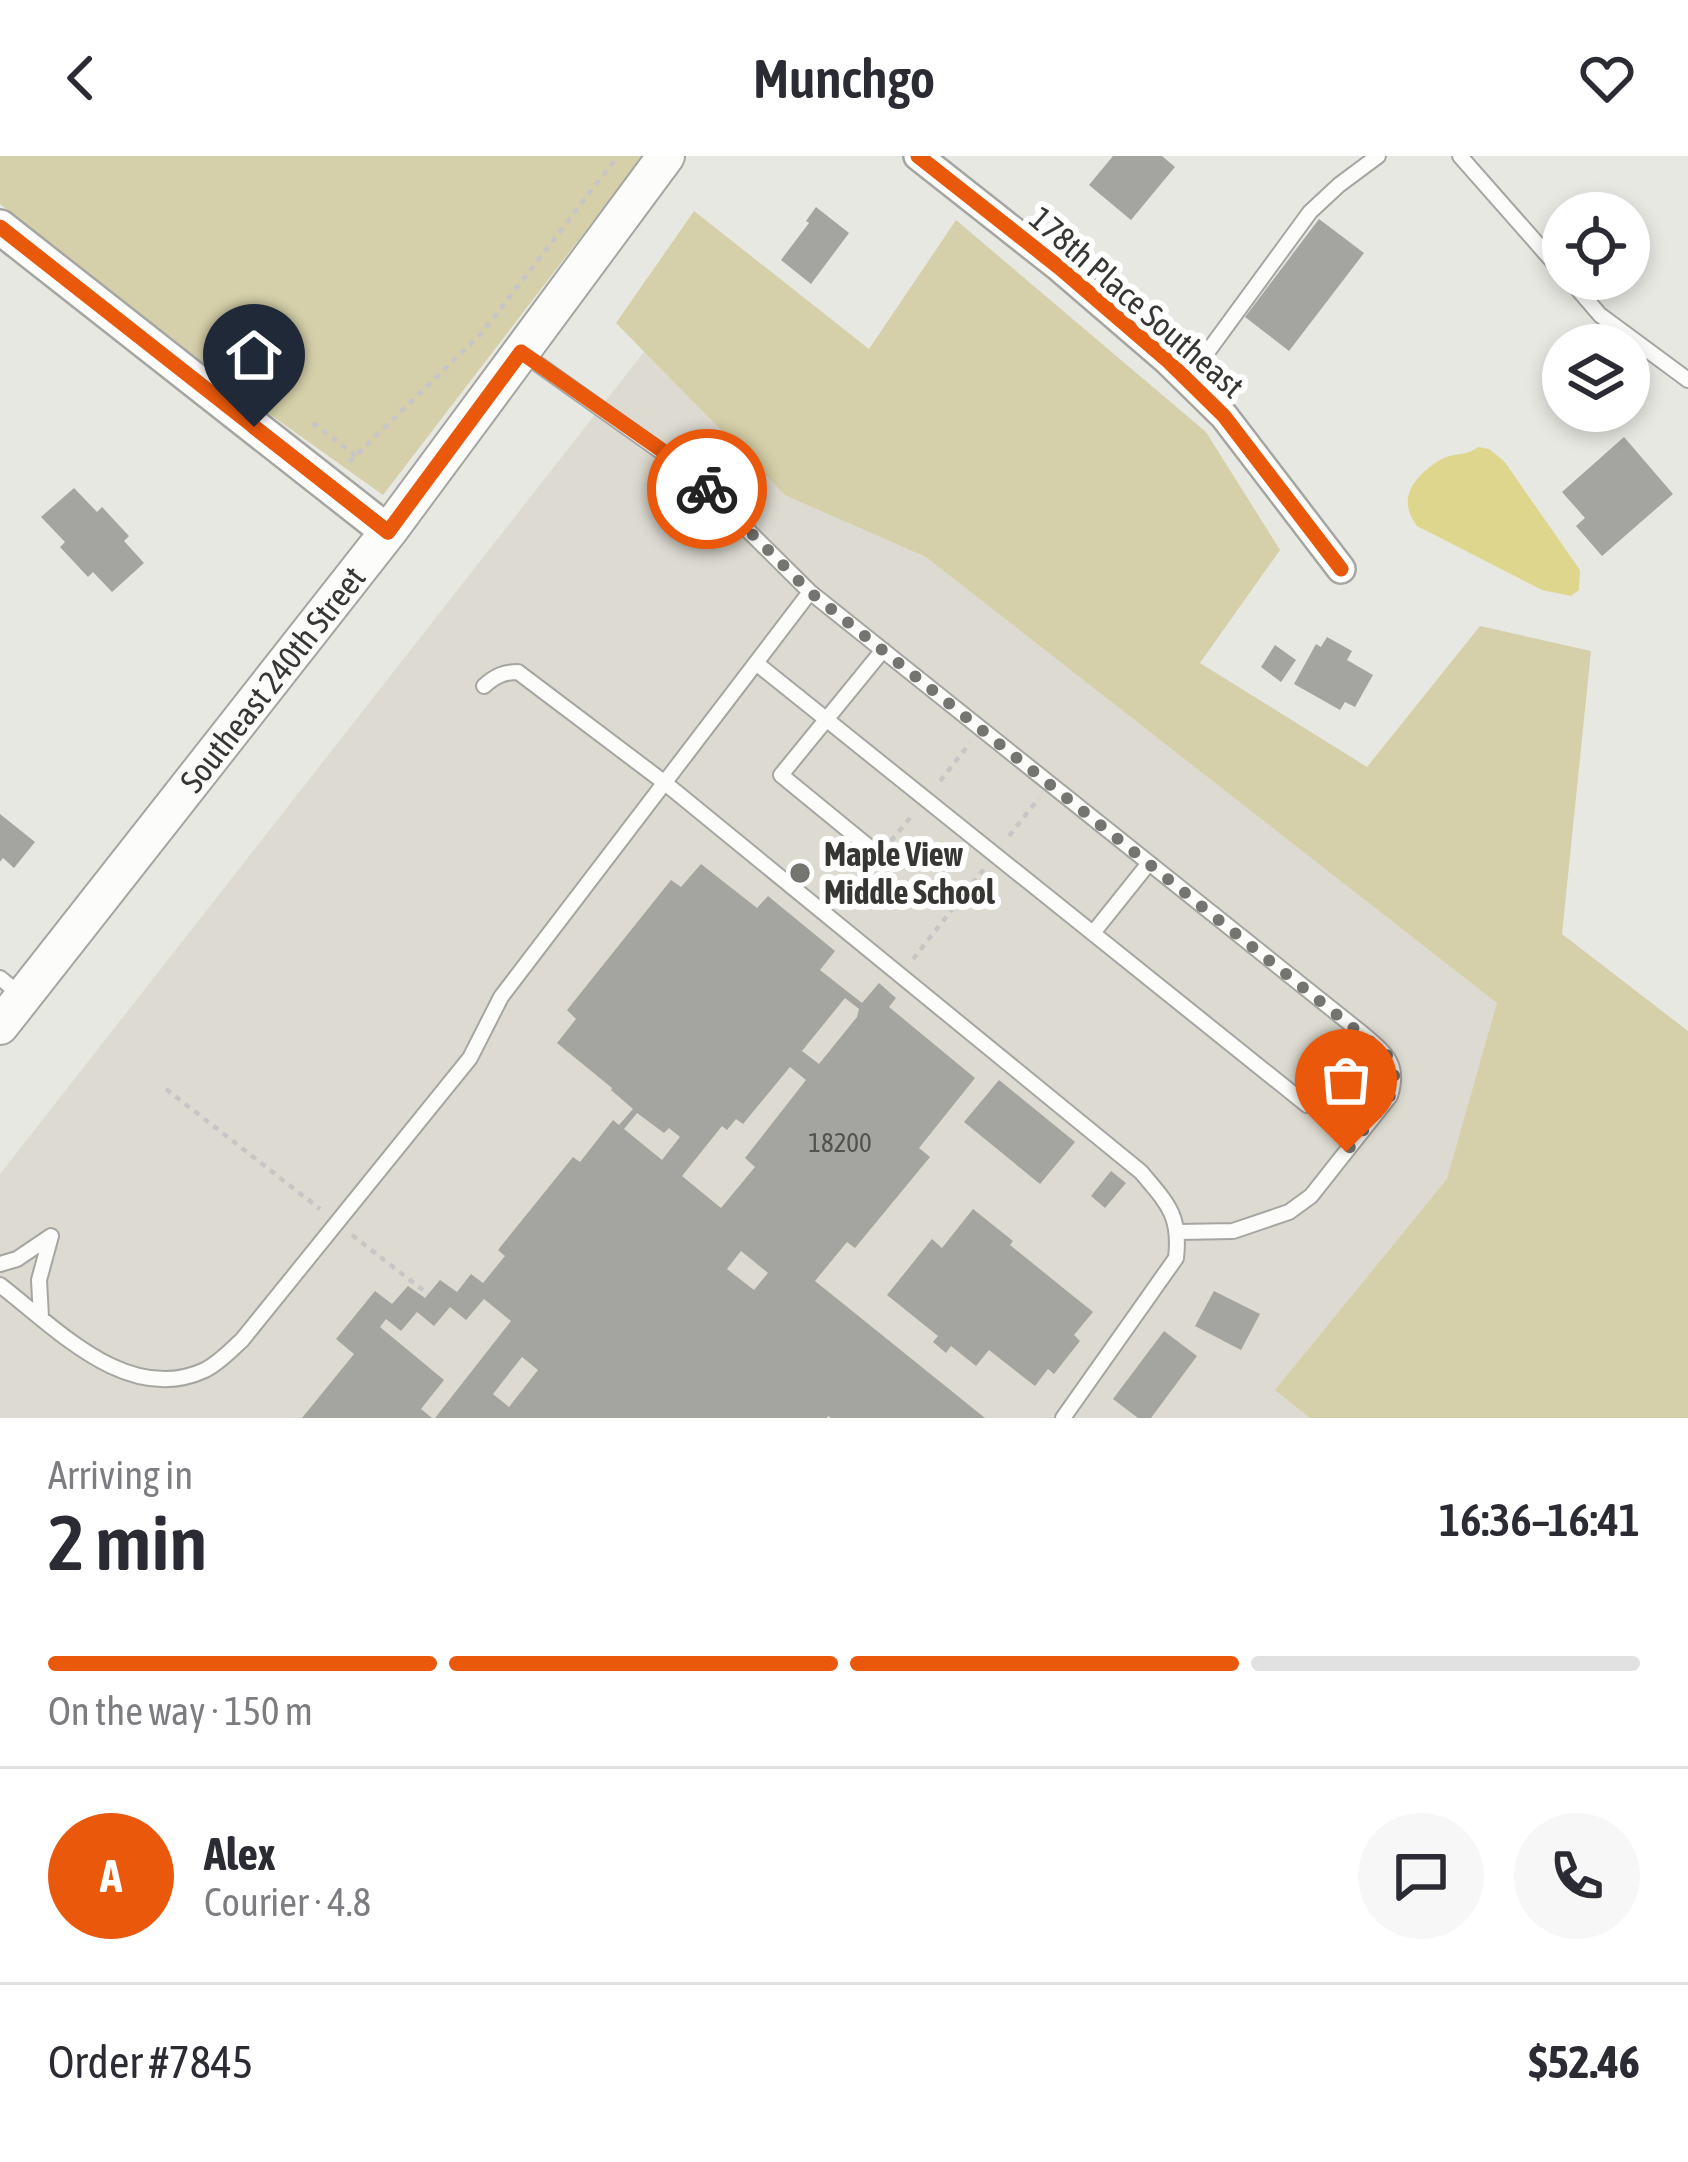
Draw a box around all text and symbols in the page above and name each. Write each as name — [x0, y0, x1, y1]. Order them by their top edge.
icon: back — [48, 45, 114, 111]
icon: heart — [1574, 45, 1640, 111]
text: Munchgo — [753, 48, 935, 109]
map controls — [1542, 192, 1650, 432]
button: locate — [1542, 192, 1650, 300]
street label: 178th Place Southeast — [1022, 199, 1252, 405]
pin — [203, 304, 305, 427]
icon: home — [221, 322, 287, 388]
button: layers — [1542, 324, 1650, 432]
courier — [647, 429, 767, 549]
icon: bike — [674, 456, 740, 522]
street label: Southeast 240th Street — [172, 559, 373, 799]
place label: Maple View Middle School — [824, 835, 996, 911]
marker: Maple View Middle School — [787, 860, 813, 886]
pin — [1295, 1029, 1397, 1152]
icon: bag — [1313, 1047, 1379, 1113]
house number: 18200 — [808, 1127, 872, 1158]
text: Arriving in — [48, 1453, 193, 1497]
text: 16:36–16:41 — [1439, 1494, 1640, 1546]
text: 2 min — [48, 1497, 207, 1587]
text: On the way · 150 m — [48, 1689, 313, 1733]
button: chat — [1358, 1813, 1484, 1939]
button: phone — [1514, 1813, 1640, 1939]
text: Alex — [204, 1828, 276, 1880]
text: A — [100, 1850, 122, 1902]
text: Courier · 4.8 — [204, 1880, 371, 1924]
text: Order #7845 — [48, 2036, 253, 2088]
text: $52.46 — [1528, 2036, 1640, 2088]

